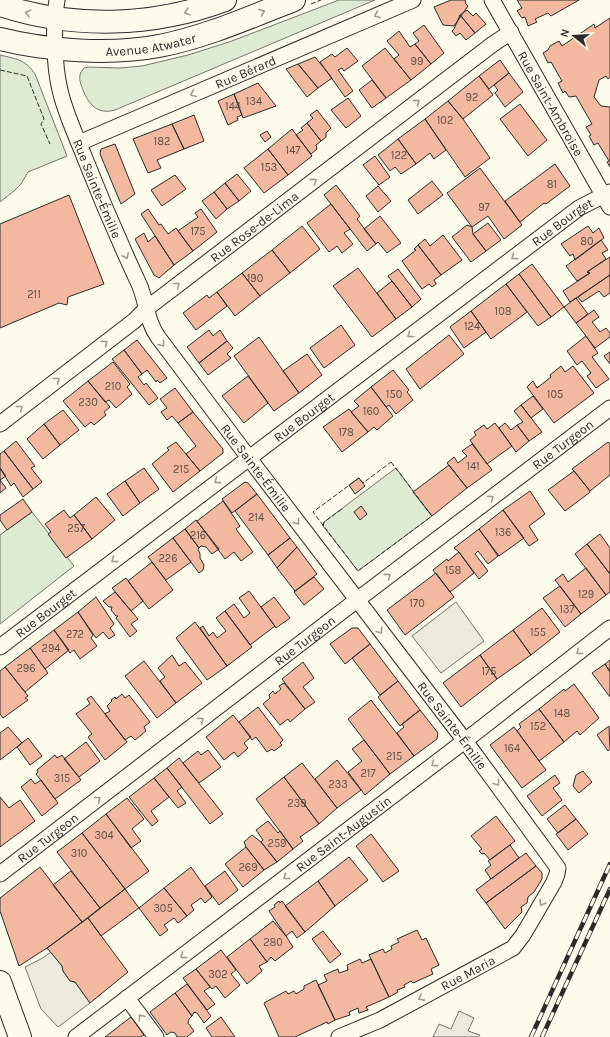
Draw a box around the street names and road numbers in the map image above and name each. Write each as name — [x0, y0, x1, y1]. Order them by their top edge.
street label: Avenue Atwater — [105, 30, 198, 58]
street label: Rue Saint-Ambroise — [515, 48, 587, 159]
street label: Rue Bérard — [213, 52, 278, 91]
street label: Rue Sainte-Émilie — [70, 137, 125, 241]
street label: Rue Rose-de-Lima — [207, 188, 301, 265]
street label: Rue Bourget — [529, 195, 595, 249]
street label: Rue Bourget — [270, 389, 337, 445]
street label: Rue Turgeon — [529, 416, 596, 472]
street label: Rue Sainte-Émilie — [218, 421, 294, 514]
street label: Rue Bourget — [12, 585, 79, 640]
street label: Rue Turgeon — [271, 612, 338, 668]
street label: Rue Sainte-Émilie — [415, 678, 491, 772]
street label: Rue Saint-Augustin — [293, 792, 394, 874]
street label: Rue Turgeon — [14, 809, 81, 866]
street label: Rue Maria — [438, 952, 498, 994]

